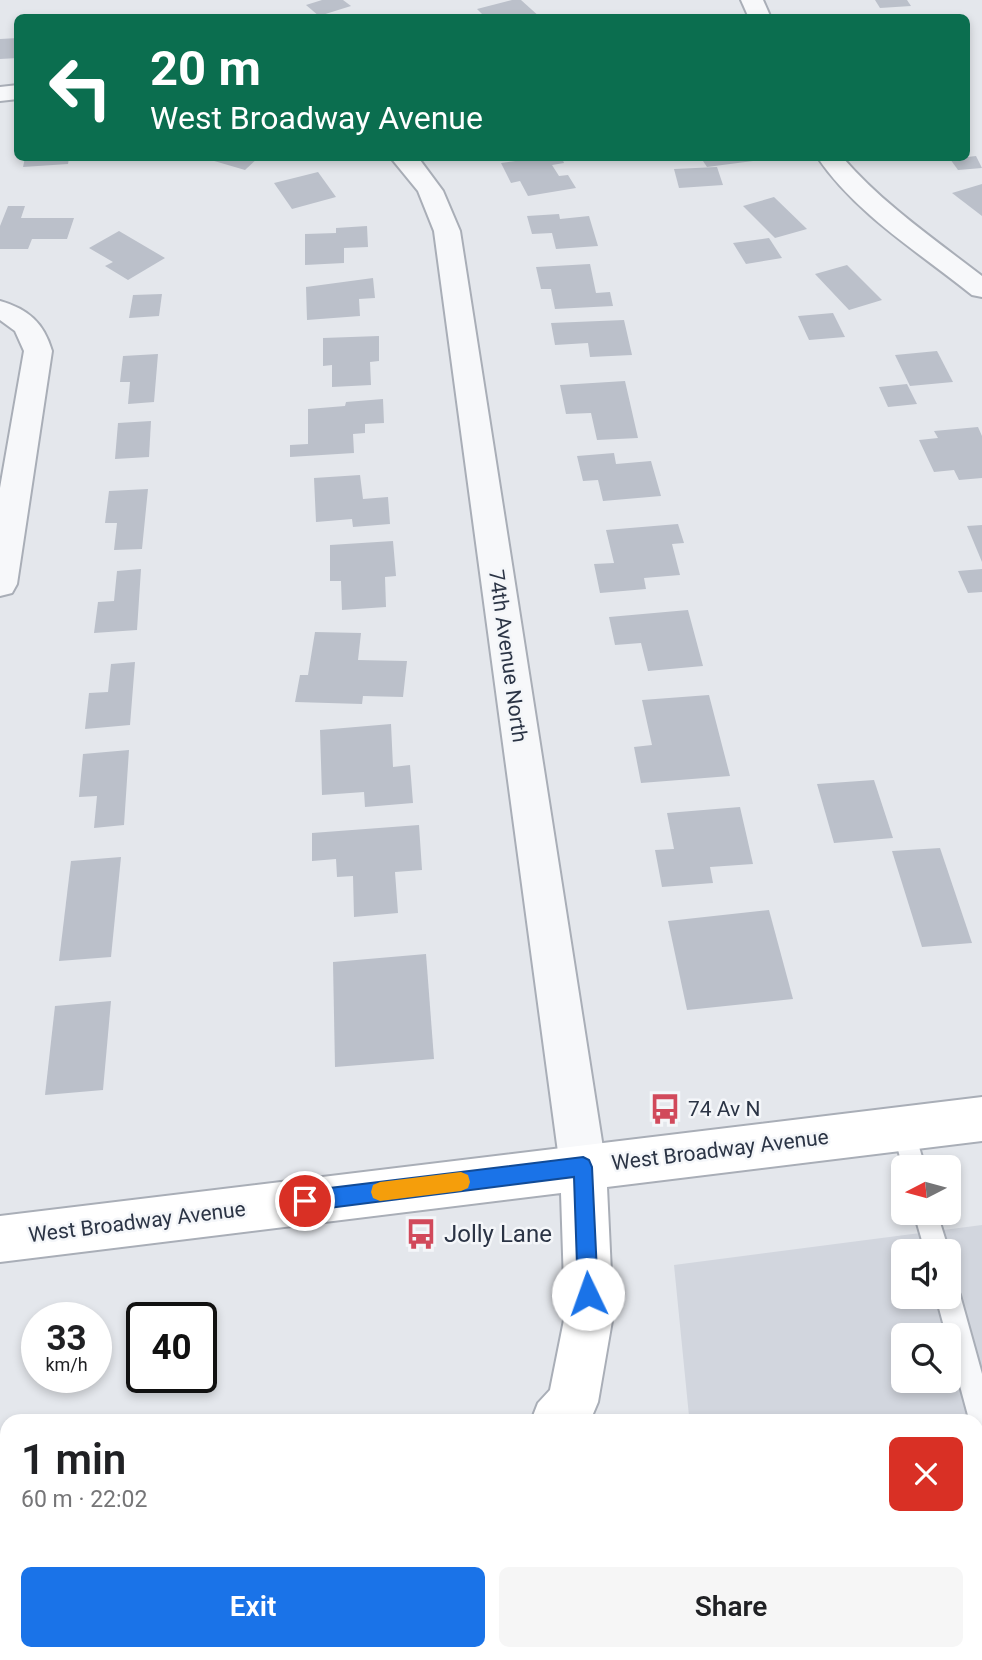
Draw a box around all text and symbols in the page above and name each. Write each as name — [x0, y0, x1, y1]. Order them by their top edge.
text: 20 m — [150, 40, 261, 97]
icon: left — [35, 42, 126, 133]
text: West Broadway Avenue — [150, 99, 483, 137]
street label: 74th Avenue North — [484, 568, 532, 744]
bus stop icon: 74 Av N — [648, 1092, 682, 1126]
place label: 74 Av N — [688, 1097, 760, 1121]
street label: West Broadway Avenue — [610, 1125, 830, 1175]
north arrow — [891, 1155, 961, 1225]
map controls — [891, 1155, 961, 1393]
pin — [275, 1171, 335, 1231]
icon: arrive — [286, 1182, 324, 1220]
street label: West Broadway Avenue — [27, 1197, 247, 1247]
bus stop icon: Jolly Lane — [404, 1217, 438, 1251]
place label: Jolly Lane — [444, 1220, 552, 1248]
button: sound — [891, 1239, 961, 1309]
position arrow — [551, 1257, 625, 1331]
speed limit sign: 40 — [126, 1302, 217, 1393]
text: 33 — [46, 1318, 87, 1359]
button: search — [891, 1323, 961, 1393]
text: km/h — [45, 1354, 88, 1375]
text: 1 min — [21, 1435, 126, 1484]
button: close — [889, 1437, 963, 1511]
text: 60 m · 22:02 — [21, 1486, 147, 1513]
button: Exit — [21, 1567, 485, 1647]
button: Share — [499, 1567, 963, 1647]

